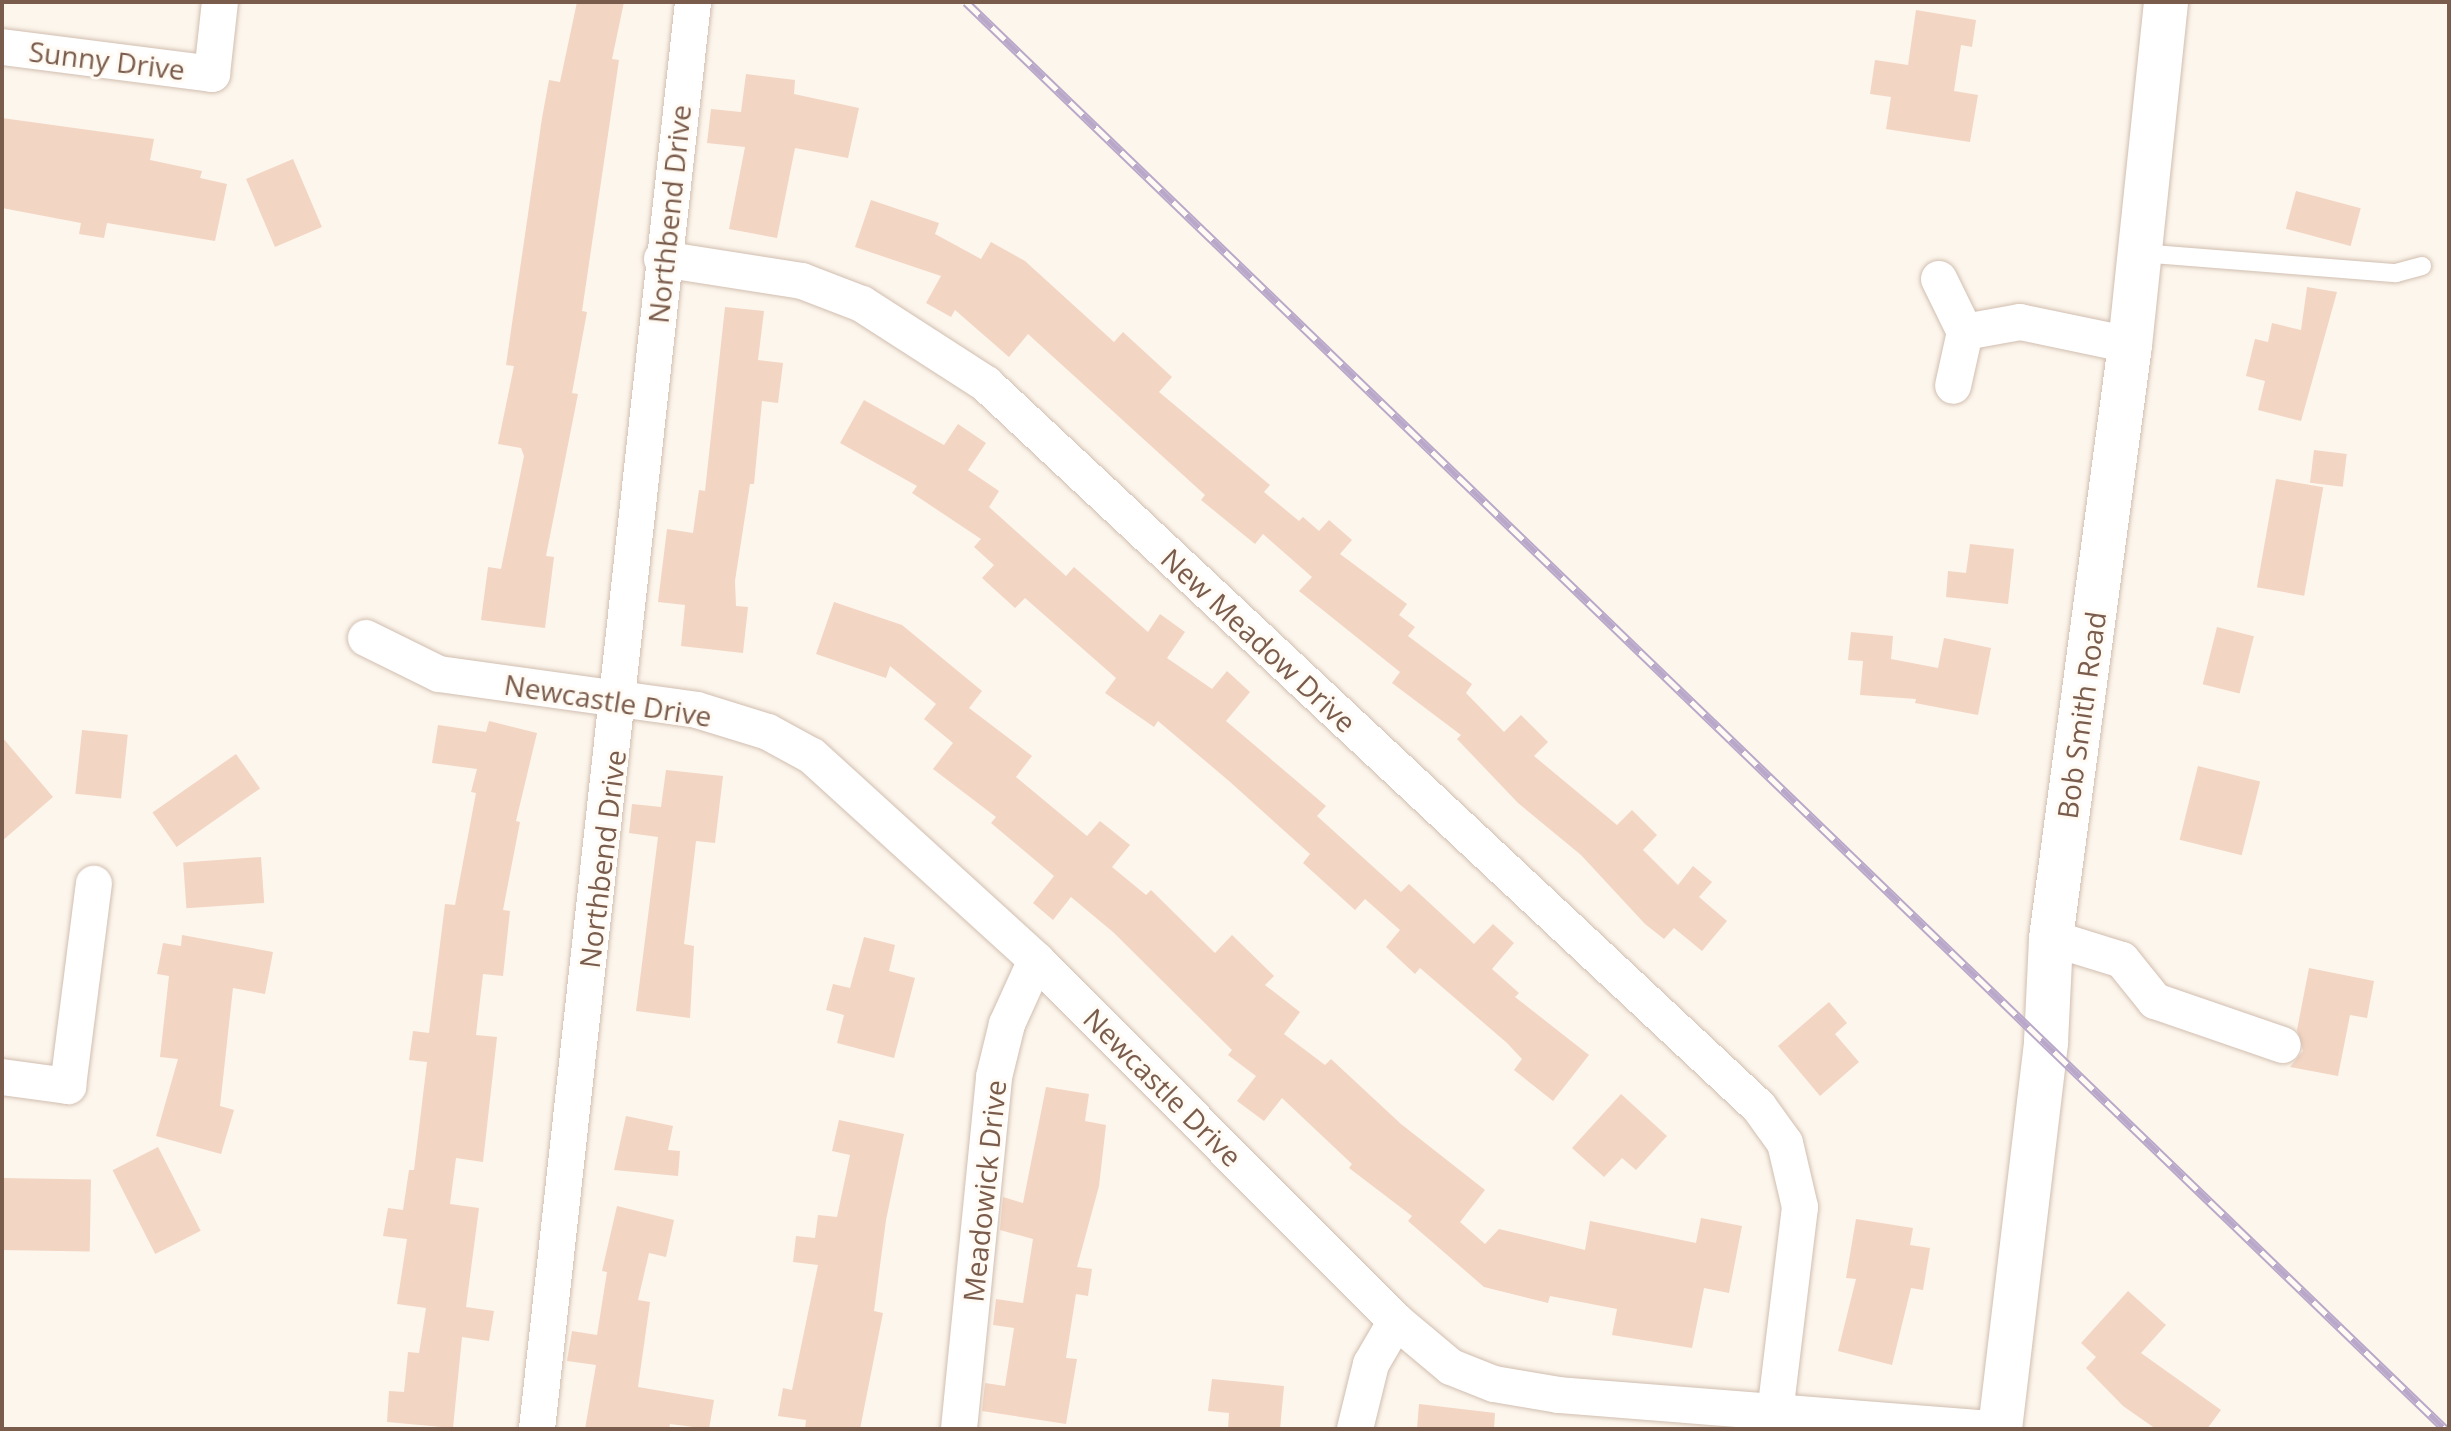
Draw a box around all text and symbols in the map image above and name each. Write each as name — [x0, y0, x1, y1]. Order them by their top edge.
street label: Sunny Drive — [27, 34, 187, 86]
street label: Northbend Drive — [641, 103, 697, 325]
street label: New Meadow Drive — [1155, 541, 1363, 739]
street label: Bob Smith Road — [2050, 609, 2112, 821]
street label: Newcastle Drive — [502, 667, 714, 733]
street label: Northbend Drive — [572, 748, 632, 970]
street label: Newcastle Drive — [1077, 1001, 1249, 1173]
street label: Meadowick Drive — [956, 1078, 1012, 1304]

